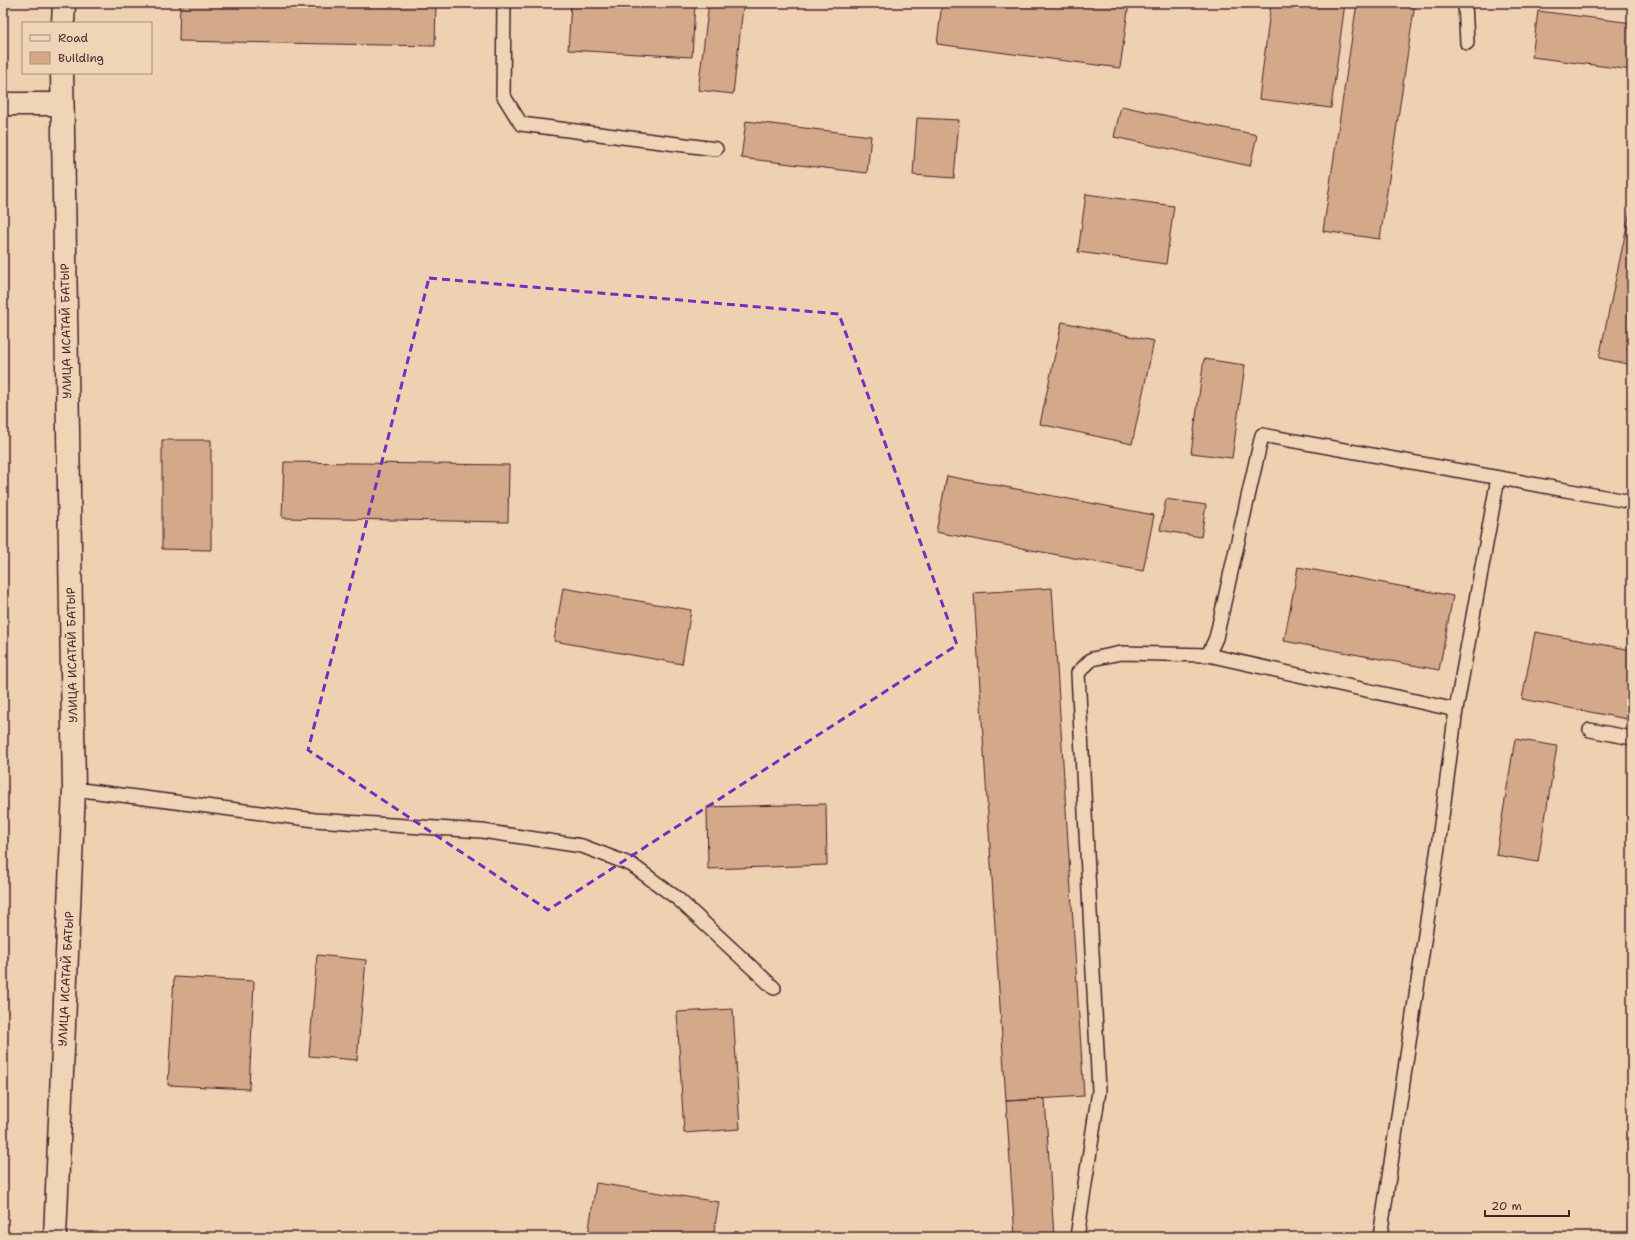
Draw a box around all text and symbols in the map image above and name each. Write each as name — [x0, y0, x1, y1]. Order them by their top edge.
legend — [22, 22, 152, 74]
text: Road — [58, 30, 89, 46]
text: Building — [58, 50, 104, 66]
street label: УЛИЦА ИСАТАЙ БАТЫР — [57, 263, 75, 399]
street label: УЛИЦА ИСАТАЙ БАТЫР — [63, 587, 81, 723]
street label: УЛИЦА ИСАТАЙ БАТЫР — [54, 911, 78, 1047]
scale bar — [1485, 1192, 1569, 1218]
text: 20 m — [1491, 1198, 1522, 1214]

